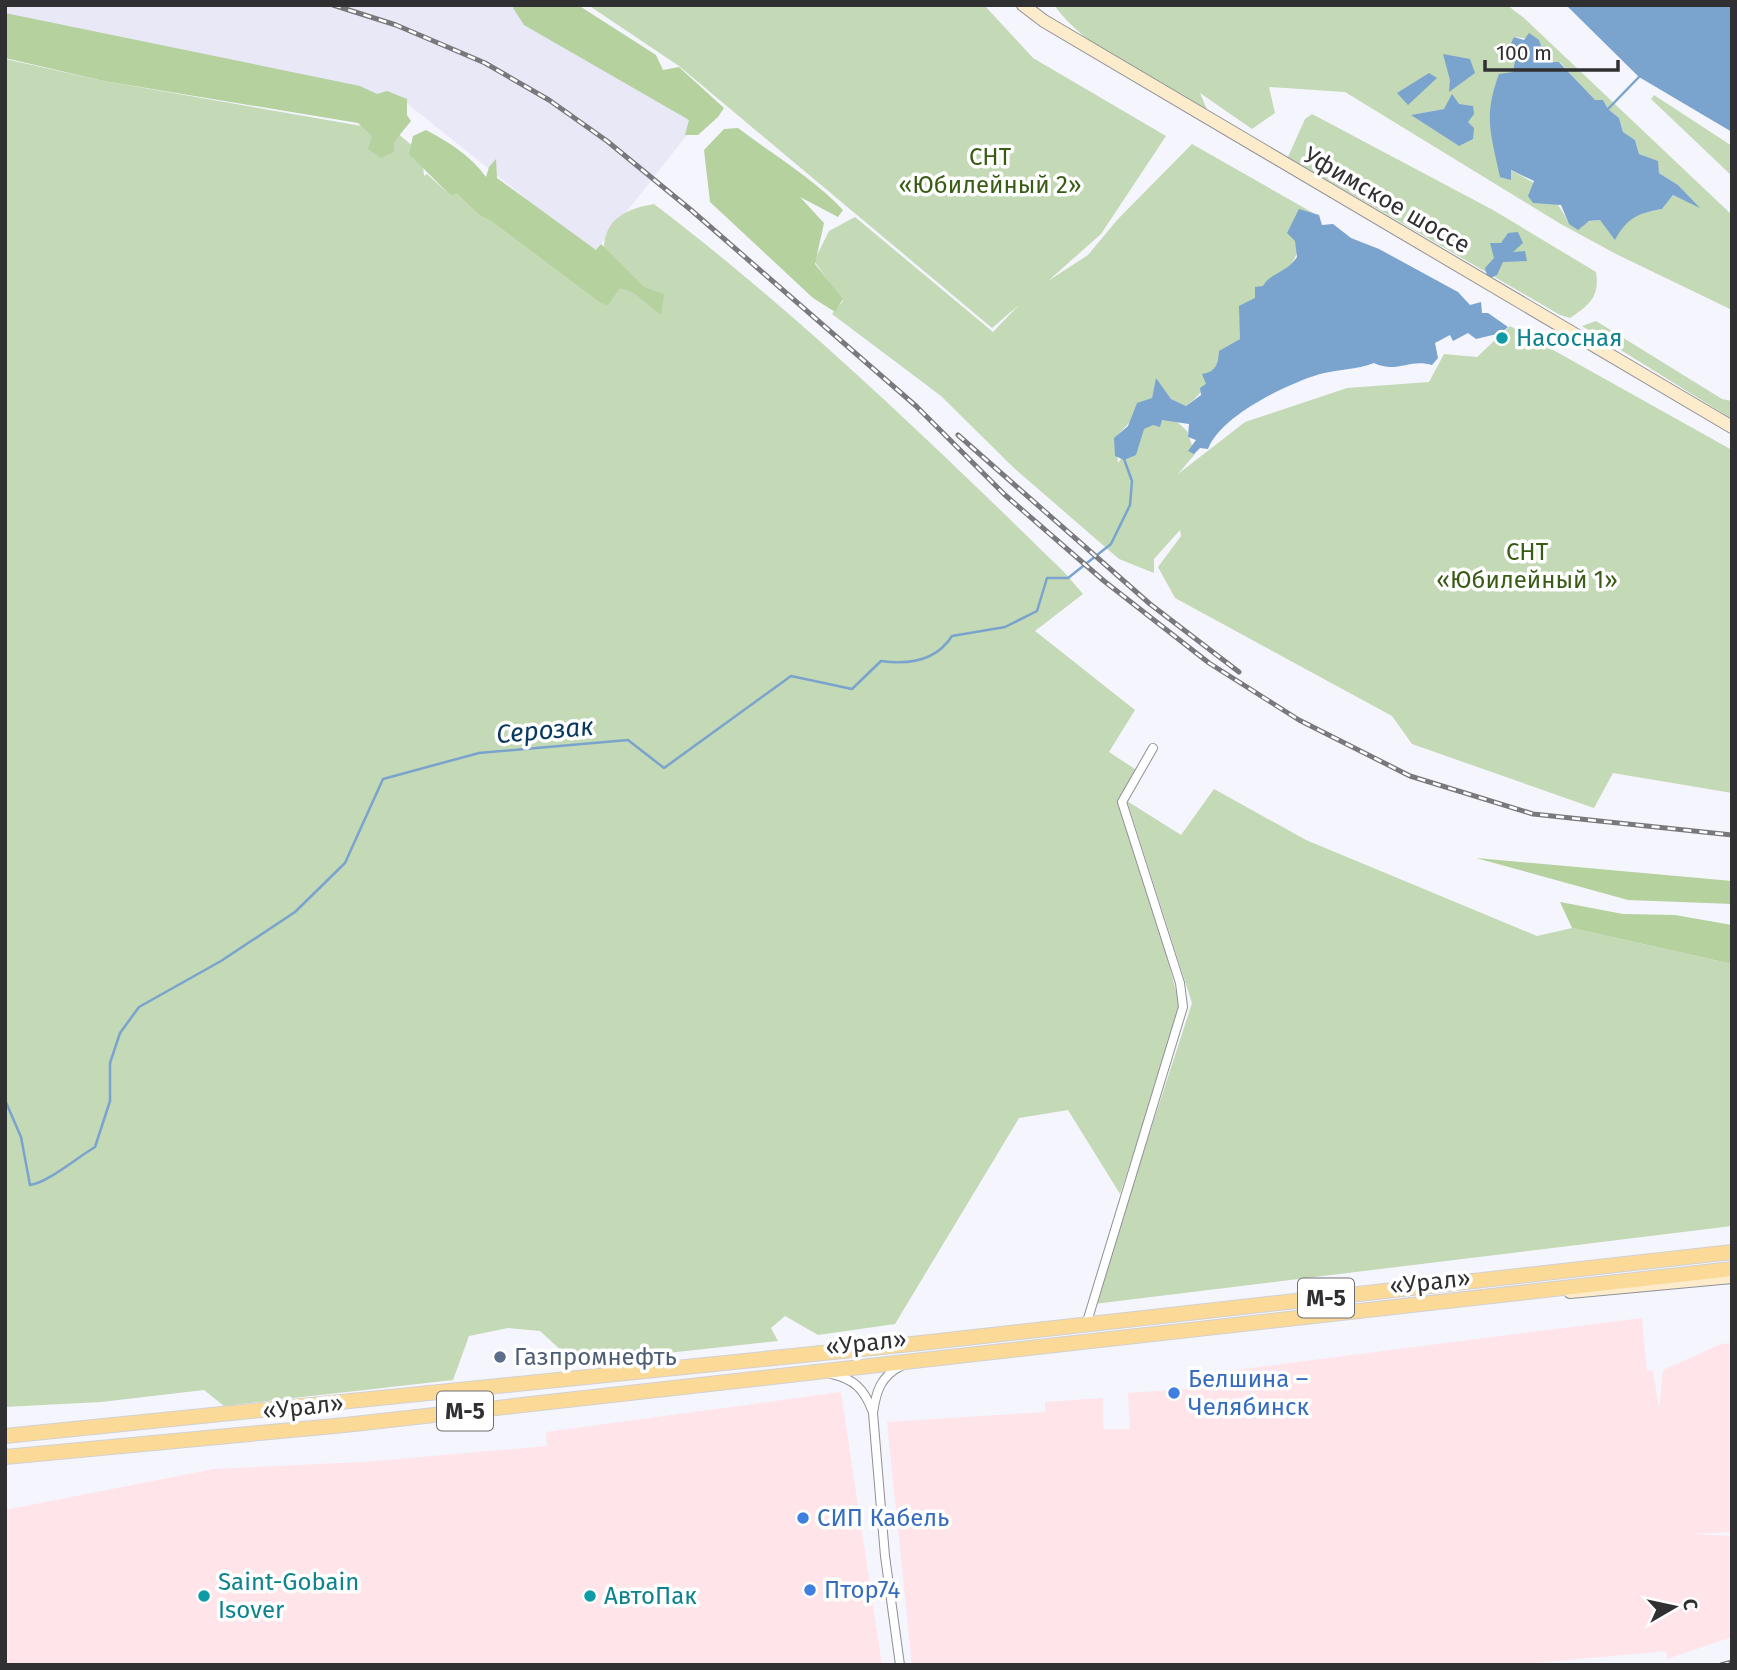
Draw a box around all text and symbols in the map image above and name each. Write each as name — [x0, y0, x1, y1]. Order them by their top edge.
scale bar — [1485, 28, 1618, 72]
text: 100 m — [1496, 40, 1552, 66]
street label: Уфимское шоссе — [1299, 141, 1475, 259]
park label: СНТ «Юбилейный 2» — [898, 143, 1082, 199]
place label: Насосная — [1516, 324, 1622, 352]
marker: Насосная — [1494, 330, 1510, 346]
park label: СНТ «Юбилейный 1» — [1436, 538, 1618, 594]
water label: Серозак — [495, 711, 595, 750]
street label: «Урал» — [1388, 1264, 1472, 1300]
road number: М-5 — [1298, 1278, 1354, 1317]
street label: «Урал» — [824, 1325, 908, 1361]
place label: Газпромнефть — [514, 1343, 677, 1371]
marker: Газпромнефть — [492, 1349, 508, 1365]
place label: Белшина – Челябинск — [1188, 1365, 1310, 1421]
marker: Белшина – Челябинск — [1166, 1385, 1182, 1401]
street label: «Урал» — [261, 1389, 345, 1425]
road number: М-5 — [437, 1392, 493, 1430]
place label: СИП Кабель — [817, 1504, 949, 1532]
marker: СИП Кабель — [795, 1510, 811, 1526]
place label: Saint-Gobain Isover — [218, 1568, 359, 1624]
north arrow — [1639, 1572, 1709, 1642]
place label: Птор74 — [824, 1576, 900, 1604]
place label: АвтоПак — [604, 1582, 697, 1610]
marker: Птор74 — [802, 1582, 818, 1598]
marker: Saint-Gobain Isover — [196, 1588, 212, 1604]
marker: АвтоПак — [582, 1588, 598, 1604]
text: С — [1678, 1597, 1703, 1612]

